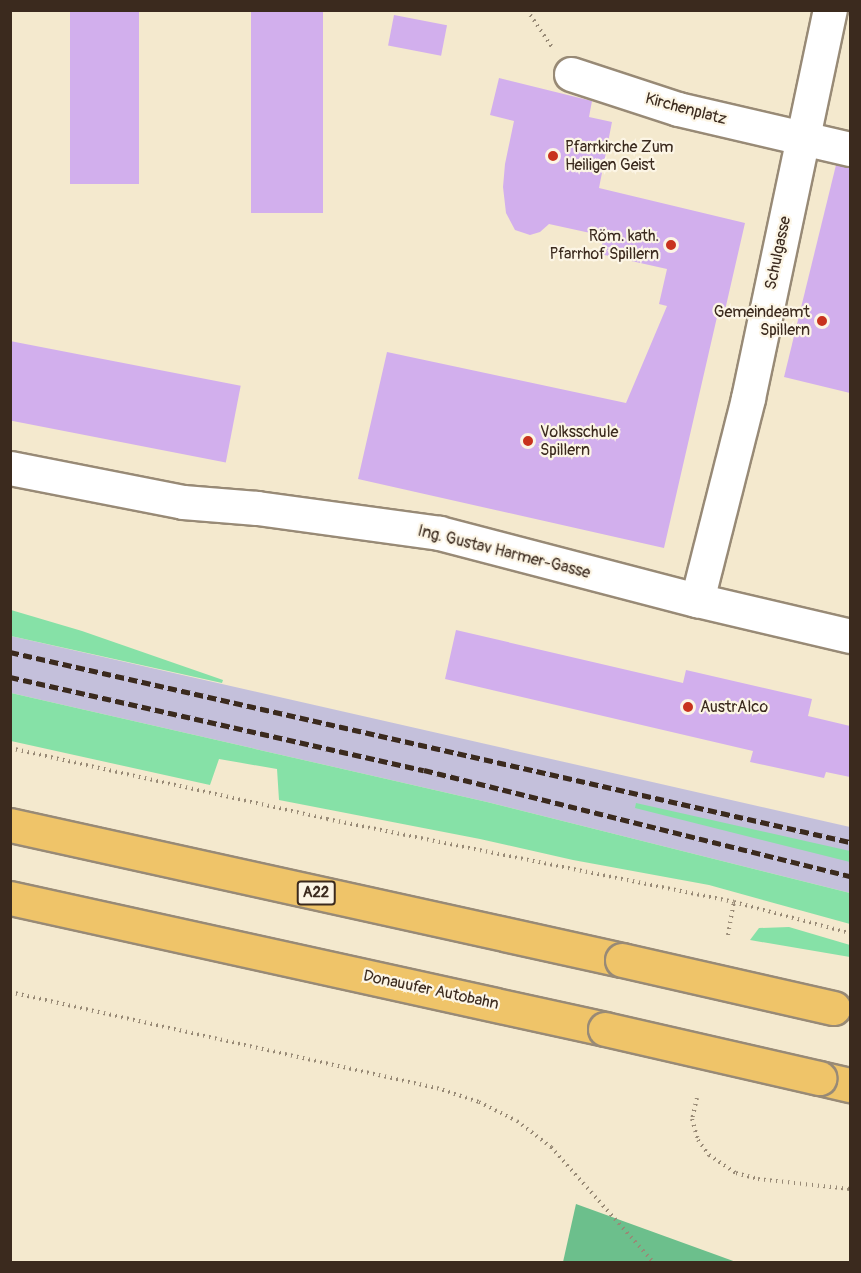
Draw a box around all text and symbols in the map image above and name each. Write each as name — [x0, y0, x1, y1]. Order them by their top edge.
street label: Kirchenplatz — [643, 89, 729, 129]
place label: Pfarrkirche Zum Heiligen Geist — [565, 137, 673, 175]
marker: Pfarrkirche Zum Heiligen Geist — [546, 149, 560, 163]
street label: Schulgasse — [761, 215, 795, 291]
place label: Röm. kath. Pfarrhof Spillern — [549, 226, 659, 264]
marker: Röm. kath. Pfarrhof Spillern — [664, 238, 678, 252]
place label: Gemeindeamt Spillern — [714, 302, 810, 340]
marker: Gemeindeamt Spillern — [815, 314, 829, 328]
place label: Volksschule Spillern — [540, 422, 618, 460]
marker: Volksschule Spillern — [521, 434, 535, 448]
street label: Ing. Gustav Harmer-Gasse — [416, 521, 592, 583]
place label: AustrAlco — [700, 697, 768, 717]
marker: AustrAlco — [681, 700, 695, 714]
road number: A22 — [296, 881, 336, 905]
street label: Donauufer Autobahn — [361, 966, 501, 1014]

